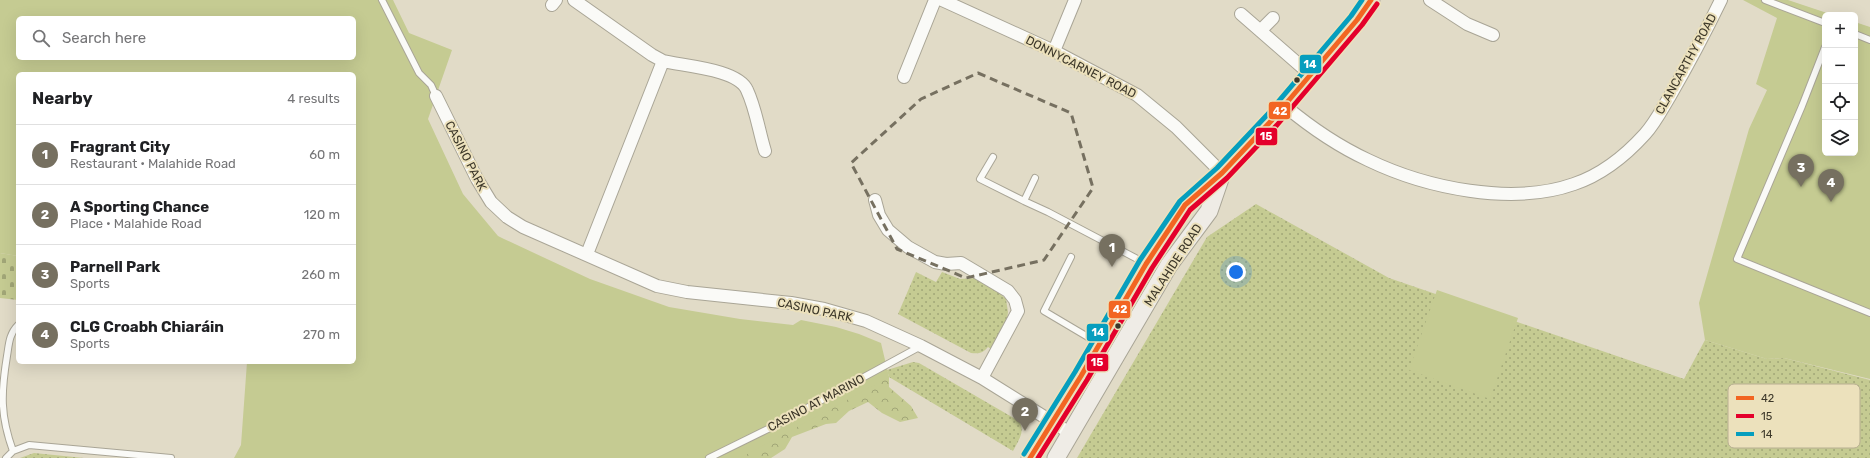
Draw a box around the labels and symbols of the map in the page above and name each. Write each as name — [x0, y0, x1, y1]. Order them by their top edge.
street label: CLANCARTHY ROAD — [1653, 11, 1719, 117]
street label: DONNYCARNEY ROAD — [1023, 33, 1139, 101]
line badge: 14 — [1299, 54, 1322, 74]
text: 14 — [1304, 58, 1317, 71]
unlabelled marker — [1292, 75, 1302, 85]
line badge: 42 — [1268, 101, 1291, 120]
text: 42 — [1273, 105, 1287, 118]
street label: CASINO PARK — [442, 119, 490, 194]
line badge: 15 — [1255, 127, 1278, 146]
text: 15 — [1260, 130, 1272, 143]
pin: 3 — [1788, 154, 1814, 187]
pin: 4 — [1818, 169, 1844, 202]
street label: MALAHIDE ROAD — [1141, 221, 1205, 309]
pin: 1 — [1099, 234, 1125, 267]
your location — [1226, 262, 1246, 282]
street label: CASINO PARK — [776, 295, 855, 325]
line badge: 42 — [1108, 300, 1131, 319]
text: 42 — [1113, 303, 1127, 316]
unlabelled marker — [1113, 321, 1123, 331]
line badge: 14 — [1086, 323, 1109, 342]
text: 14 — [1092, 326, 1105, 339]
line badge: 15 — [1086, 353, 1109, 372]
text: 15 — [1091, 356, 1103, 369]
street label: CASINO AT MARINO — [765, 372, 867, 434]
legend — [1728, 384, 1860, 448]
text: 42 — [1761, 392, 1774, 405]
pin: 2 — [1012, 398, 1038, 431]
text: 15 — [1761, 410, 1773, 423]
text: 14 — [1761, 428, 1773, 441]

